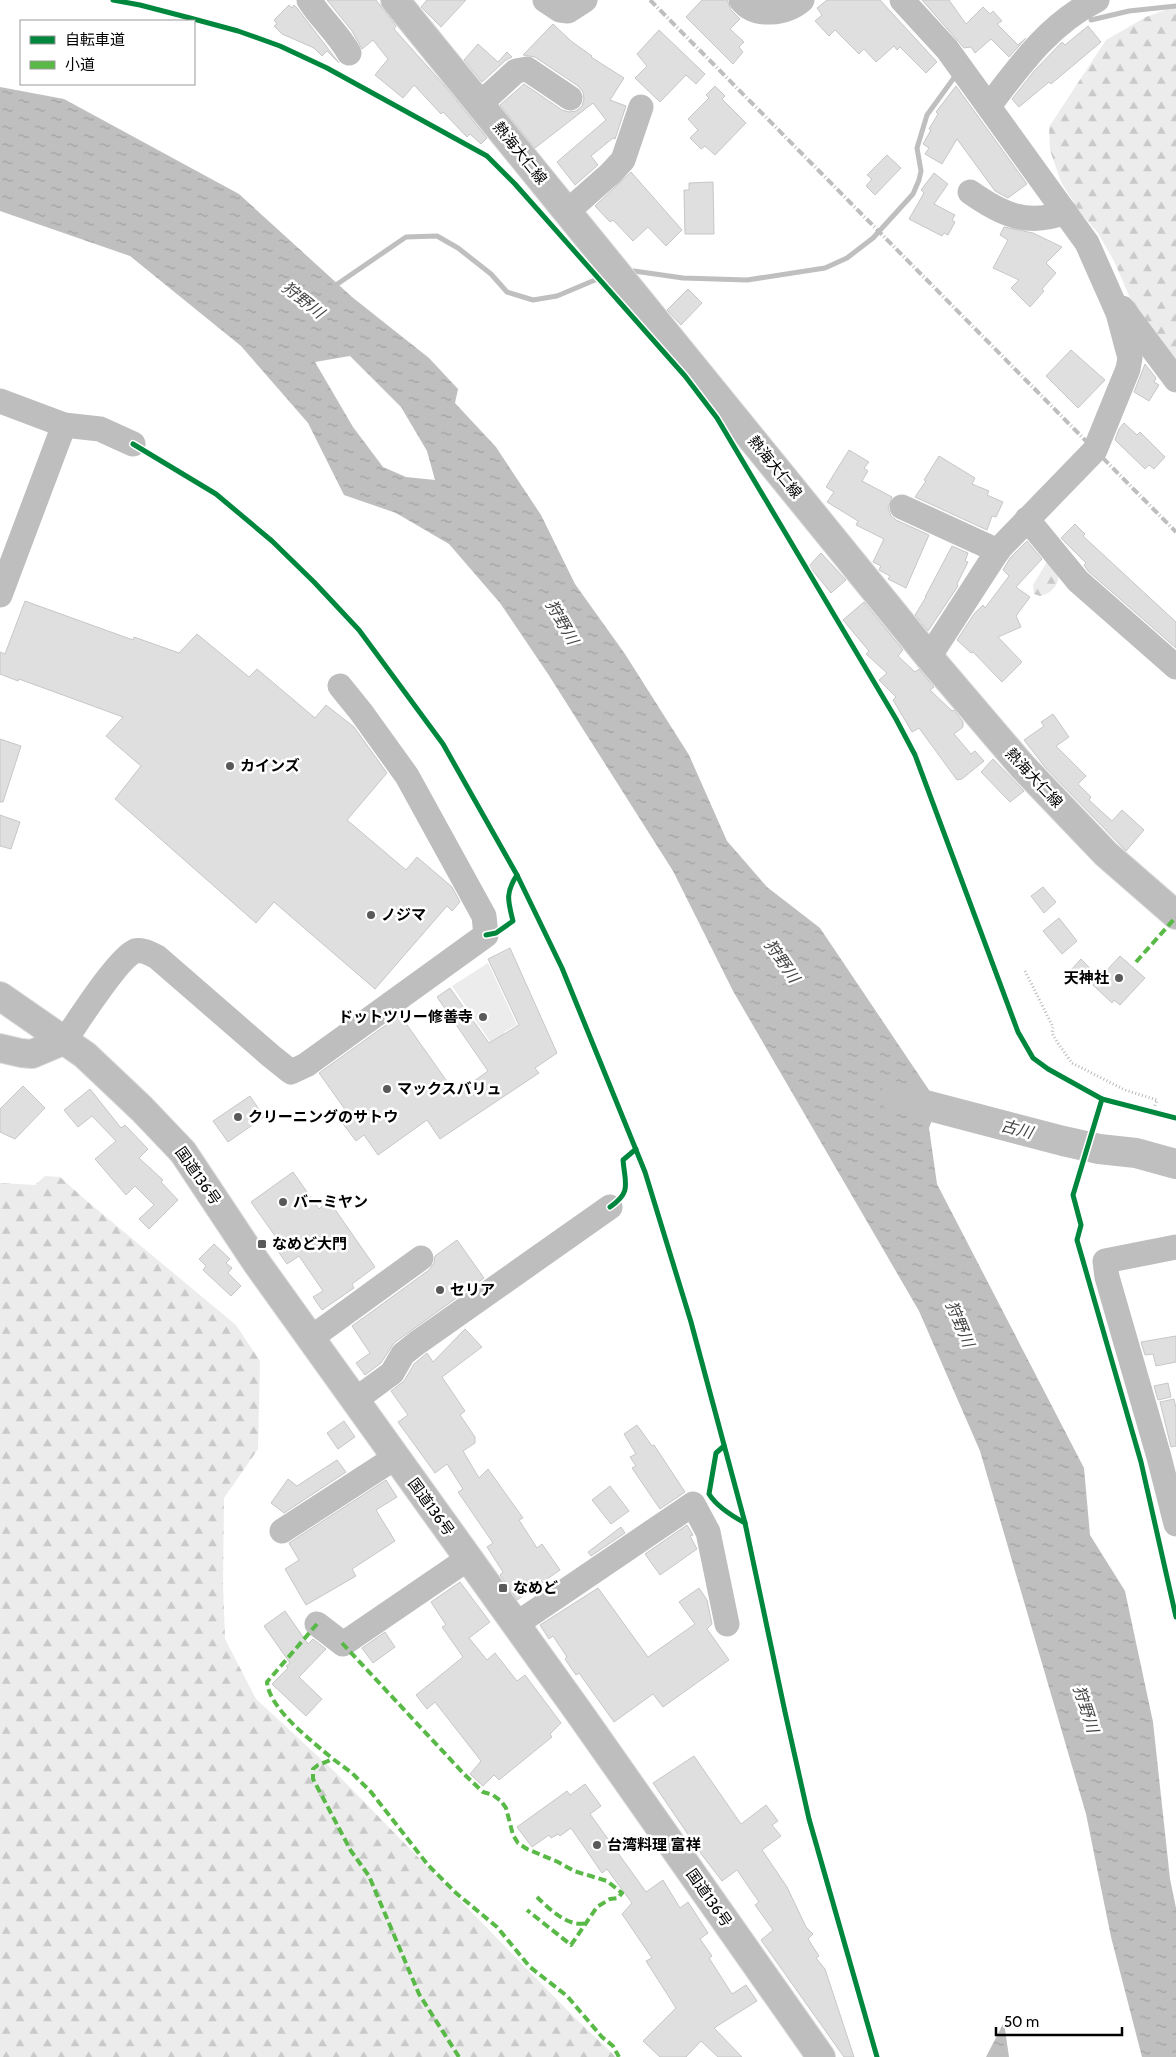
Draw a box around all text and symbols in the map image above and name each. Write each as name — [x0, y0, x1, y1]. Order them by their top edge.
legend — [20, 20, 195, 85]
text: 自転車道 — [65, 31, 125, 49]
text: 小道 — [65, 56, 95, 74]
street label: 熱海大仁線 — [489, 118, 551, 188]
water label: 狩野川 — [278, 278, 329, 323]
street label: 熱海大仁線 — [744, 432, 806, 502]
water label: 狩野川 — [542, 596, 583, 649]
street label: 熱海大仁線 — [1002, 744, 1066, 812]
place label: カインズ — [240, 757, 300, 775]
marker: カインズ — [224, 760, 236, 772]
place label: ノジマ — [381, 906, 426, 924]
marker: ノジマ — [365, 909, 377, 921]
water label: 狩野川 — [760, 936, 805, 988]
place label: 天神社 — [1064, 969, 1109, 987]
marker: 天神社 — [1113, 972, 1125, 984]
place label: ドットツリー修善寺 — [338, 1008, 473, 1026]
marker: ドットツリー修善寺 — [477, 1011, 489, 1023]
place label: マックスバリュ — [397, 1080, 502, 1098]
marker: マックスバリュ — [381, 1083, 393, 1095]
place label: クリーニングのサトウ — [248, 1108, 398, 1126]
marker: クリーニングのサトウ — [232, 1111, 244, 1123]
water label: 古川 — [999, 1116, 1037, 1143]
street label: 国道136号 — [172, 1144, 224, 1208]
place label: バーミヤン — [293, 1193, 368, 1211]
marker: バーミヤン — [277, 1196, 289, 1208]
place label: なめど大門 — [272, 1235, 347, 1253]
marker: なめど大門 — [256, 1238, 268, 1250]
place label: セリア — [450, 1281, 495, 1299]
marker: セリア — [434, 1284, 446, 1296]
water label: 狩野川 — [942, 1298, 979, 1352]
street label: 国道136号 — [404, 1475, 458, 1539]
place label: なめど — [513, 1579, 558, 1597]
marker: なめど — [497, 1582, 509, 1594]
water label: 狩野川 — [1070, 1683, 1103, 1737]
place label: 台湾料理 富祥 — [607, 1836, 700, 1854]
marker: 台湾料理 富祥 — [591, 1839, 603, 1851]
street label: 国道136号 — [683, 1866, 735, 1930]
scale bar — [996, 2004, 1122, 2036]
text: 50 m — [1004, 2013, 1039, 2031]

